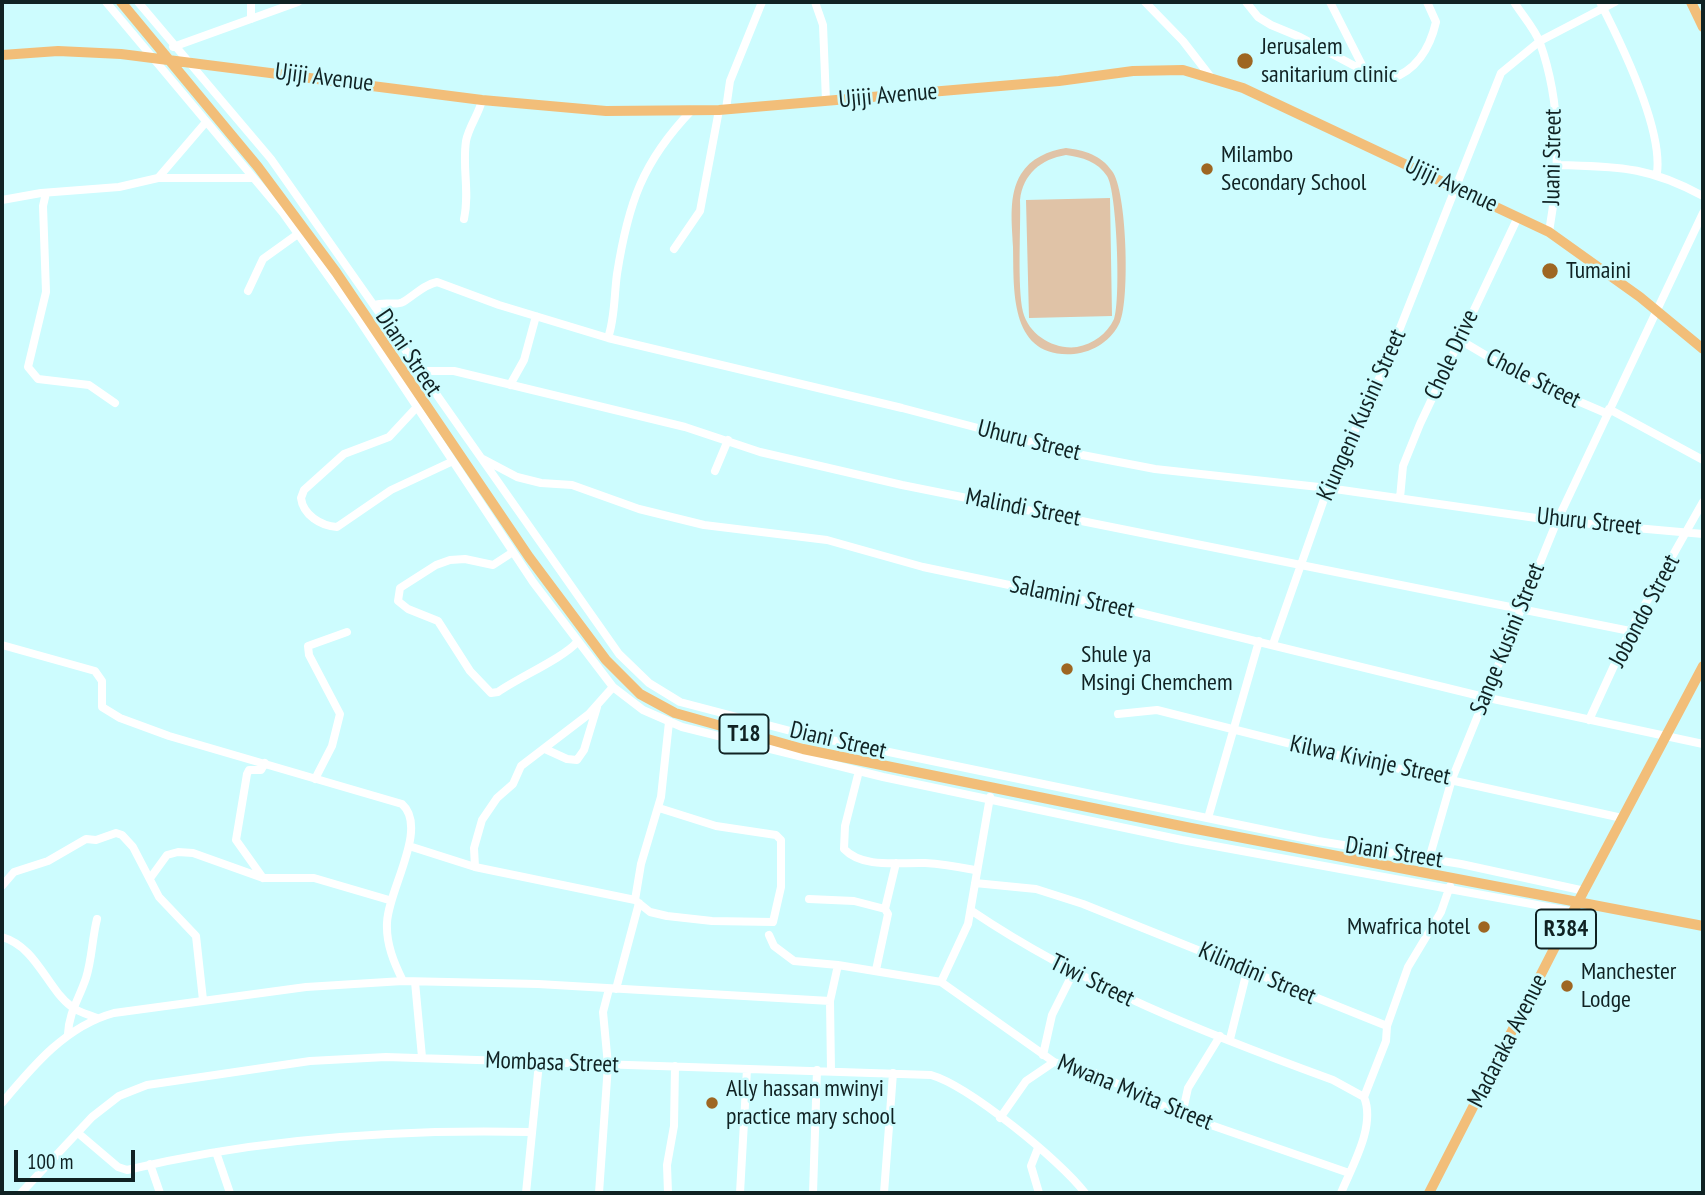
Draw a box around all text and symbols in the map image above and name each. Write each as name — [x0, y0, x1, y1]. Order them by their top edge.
place label: Jerusalem sanitarium clinic — [1261, 33, 1397, 89]
marker: Jerusalem sanitarium clinic — [1235, 51, 1255, 71]
street label: Ujiji Avenue — [273, 58, 375, 98]
street label: Ujiji Avenue — [837, 77, 939, 115]
street label: Juani Street — [1538, 109, 1568, 205]
place label: Milambo Secondary School — [1221, 141, 1366, 197]
street label: Ujiji Avenue — [1400, 151, 1502, 219]
marker: Milambo Secondary School — [1199, 161, 1215, 177]
place label: Tumaini — [1566, 257, 1631, 285]
marker: Tumaini — [1540, 261, 1560, 281]
street label: Diani Street — [369, 304, 447, 402]
street label: Chole Drive — [1419, 305, 1485, 405]
street label: Kiungeni Kusini Street — [1311, 325, 1413, 505]
street label: Chole Street — [1481, 343, 1585, 415]
street label: Uhuru Street — [974, 414, 1084, 468]
street label: Malindi Street — [963, 483, 1083, 533]
street label: Uhuru Street — [1535, 502, 1643, 542]
street label: Jobondo Street — [1603, 550, 1687, 672]
street label: Sange Kusini Street — [1464, 559, 1552, 719]
street label: Salamini Street — [1007, 571, 1137, 625]
place label: Shule ya Msingi Chemchem — [1081, 641, 1233, 697]
marker: Shule ya Msingi Chemchem — [1059, 661, 1075, 677]
road number: T18 — [720, 714, 768, 754]
street label: Diani Street — [787, 716, 889, 766]
street label: Kilwa Kivinje Street — [1287, 730, 1453, 792]
street label: Diani Street — [1343, 831, 1445, 875]
road number: R384 — [1536, 910, 1596, 948]
place label: Mwafrica hotel — [1347, 913, 1470, 941]
marker: Mwafrica hotel — [1476, 919, 1492, 935]
street label: Kilindini Street — [1194, 936, 1320, 1012]
street label: Tiwi Street — [1045, 948, 1139, 1014]
place label: Manchester Lodge — [1581, 958, 1676, 1014]
street label: Madaraka Avenue — [1462, 970, 1554, 1112]
marker: Manchester Lodge — [1559, 978, 1575, 994]
street label: Mombasa Street — [485, 1046, 619, 1080]
street label: Mwana Mvita Street — [1053, 1049, 1217, 1137]
place label: Ally hassan mwinyi practice mary school — [726, 1075, 896, 1131]
marker: Ally hassan mwinyi practice mary school — [704, 1095, 720, 1111]
scale bar — [18, 1136, 138, 1180]
text: 100 m — [27, 1148, 73, 1175]

